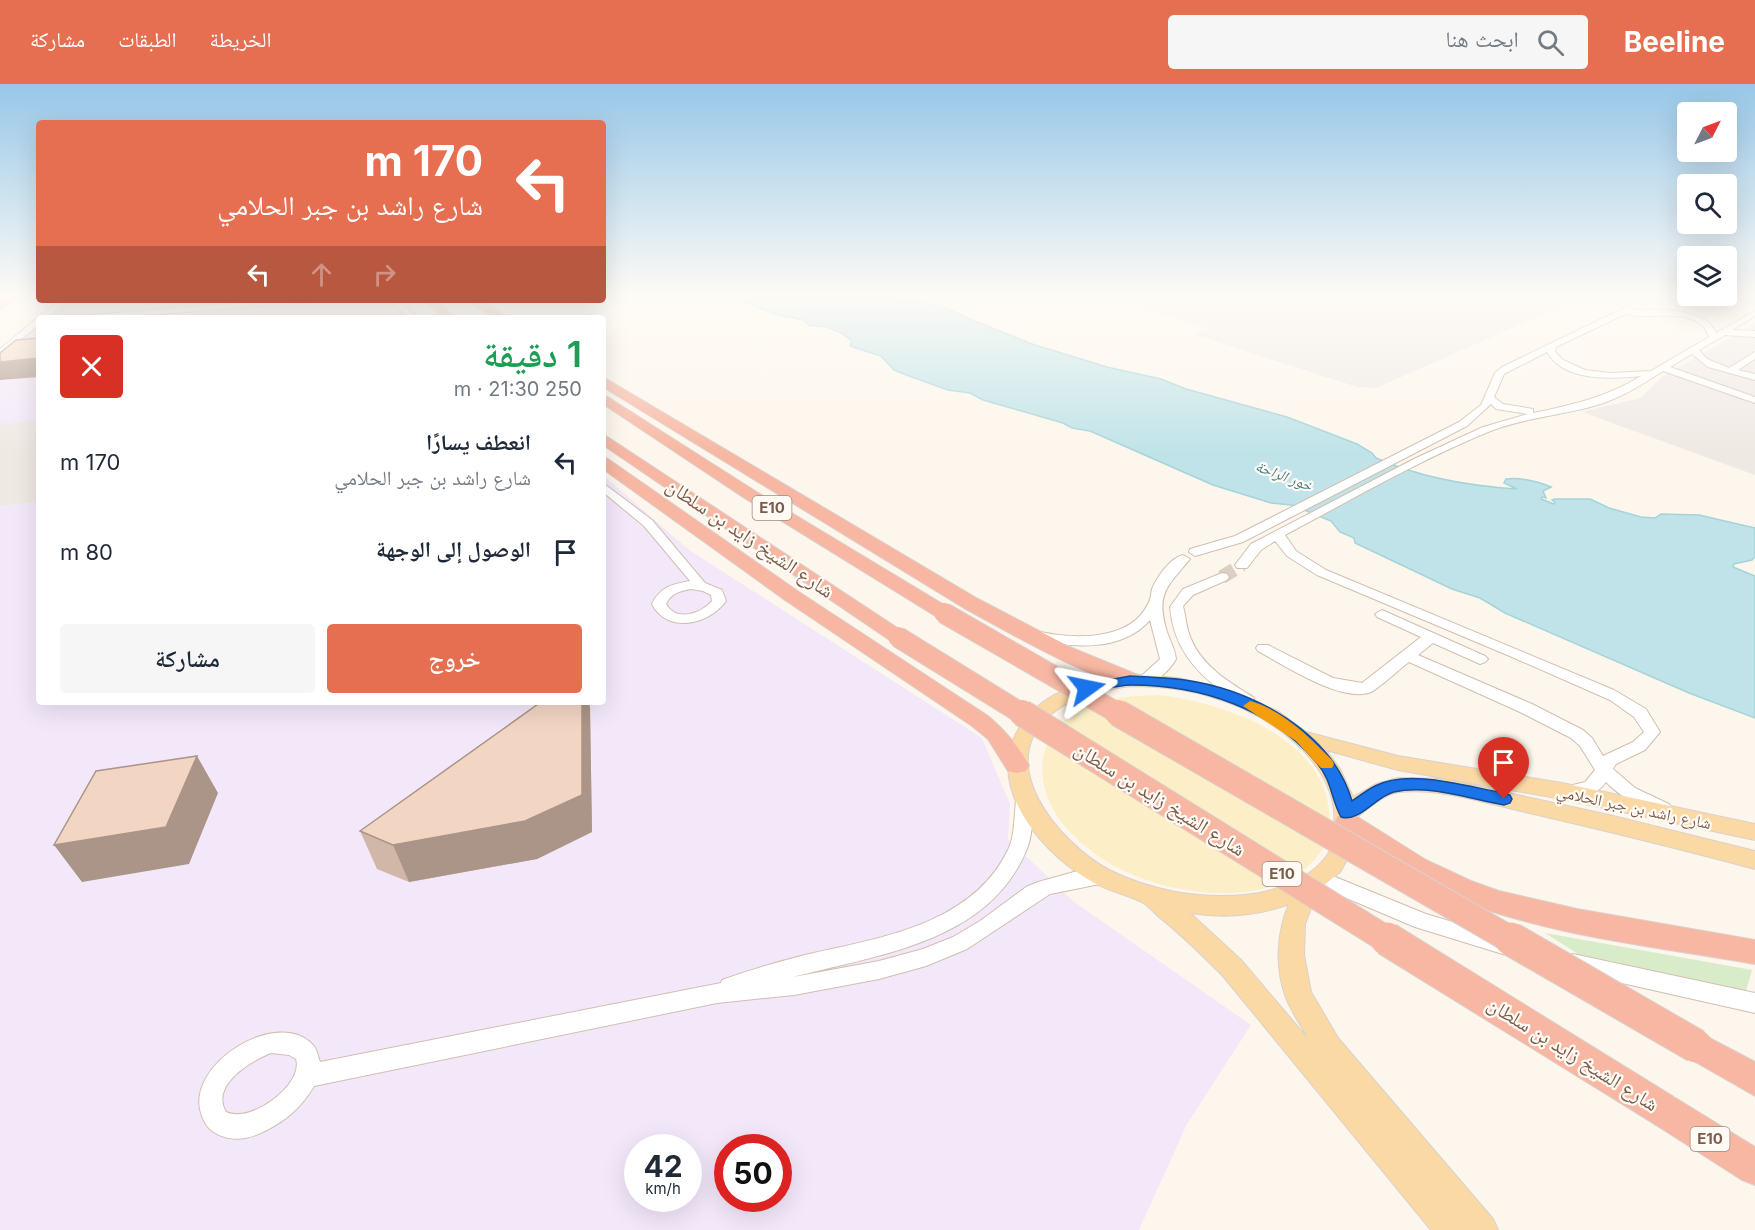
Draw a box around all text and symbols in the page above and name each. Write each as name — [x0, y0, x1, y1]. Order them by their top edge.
search box — [1168, 15, 1588, 69]
text: Beeline — [1624, 25, 1725, 59]
text: ابحث هنا — [1446, 26, 1519, 52]
icon: search — [1534, 26, 1567, 59]
text: مشاركة — [30, 27, 85, 52]
text: الطبقات — [118, 27, 177, 52]
text: الخريطة — [210, 27, 271, 52]
north arrow — [1677, 102, 1737, 162]
map controls — [1677, 102, 1737, 306]
text: 170 m — [365, 135, 483, 186]
icon: left — [504, 144, 582, 222]
button: search — [1677, 174, 1737, 234]
text: شارع راشد بن جبر الحلامي — [217, 189, 483, 222]
button: layers — [1677, 246, 1737, 306]
icon: left — [242, 258, 275, 291]
icon: ahead — [305, 258, 338, 291]
icon: right — [368, 258, 401, 291]
text: 1 دقيقة — [483, 332, 582, 376]
button: close — [60, 335, 123, 398]
text: 250 m · 21:30 — [454, 377, 582, 401]
text: انعطف يسارًا — [426, 429, 531, 455]
icon: left — [549, 446, 582, 479]
text: 170 m — [60, 449, 120, 475]
water label: خور الراحة — [1253, 456, 1316, 495]
text: شارع راشد بن جبر الحلامي — [334, 466, 531, 490]
street label: شارع الشيخ زايد بن سلطان — [661, 473, 838, 604]
road number: E10 — [752, 496, 792, 520]
text: الوصول إلى الوجهة — [376, 536, 531, 562]
icon: arrive — [549, 536, 582, 569]
text: 80 m — [60, 539, 113, 565]
button: مشاركة — [60, 624, 315, 693]
button: خروج — [327, 624, 582, 693]
position arrow — [1055, 656, 1119, 720]
street label: شارع الشيخ زايد بن سلطان — [1070, 737, 1250, 862]
pin — [1478, 737, 1529, 799]
icon: arrive — [1487, 746, 1520, 779]
street label: شارع راشد بن جبر الحلامي — [1554, 781, 1713, 836]
road number: E10 — [1262, 862, 1302, 886]
street label: شارع الشيخ زايد بن سلطان — [1483, 992, 1663, 1117]
road number: E10 — [1690, 1127, 1730, 1151]
speed limit sign: 50 — [714, 1134, 792, 1212]
text: 42 — [643, 1148, 683, 1184]
text: km/h — [645, 1179, 681, 1198]

